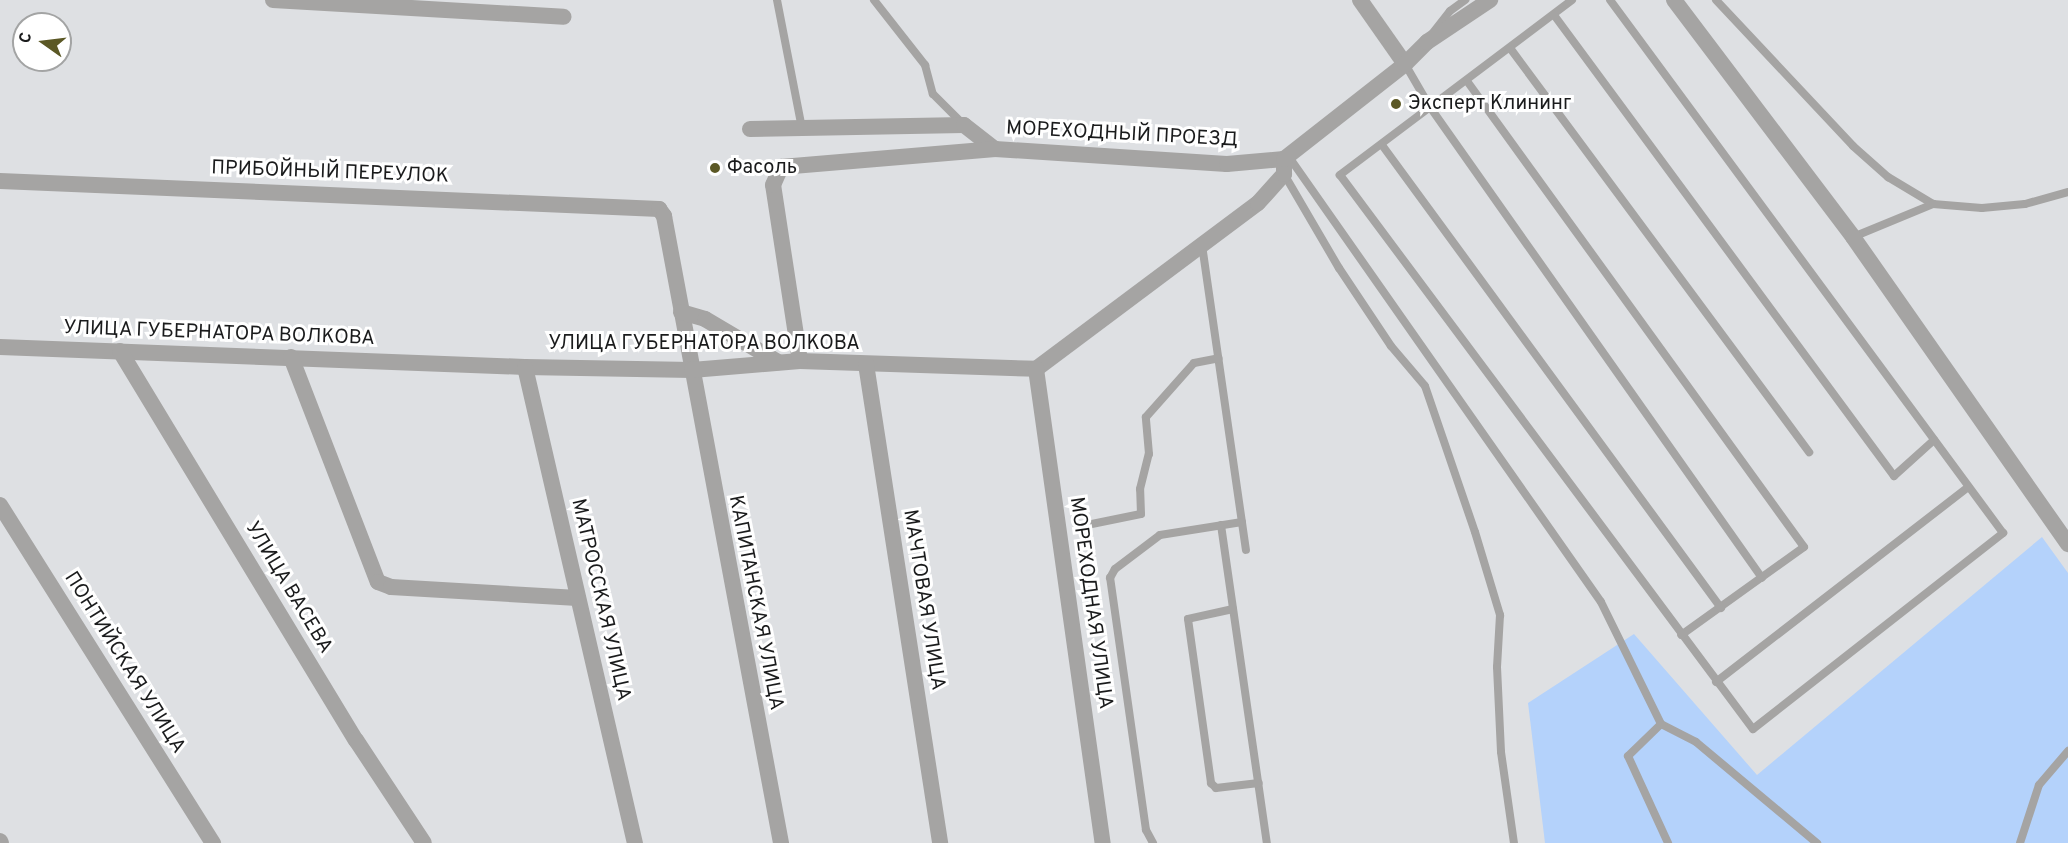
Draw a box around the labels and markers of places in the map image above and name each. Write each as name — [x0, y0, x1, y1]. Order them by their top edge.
place label: Эксперт Клининг — [1408, 92, 1571, 116]
marker: Эксперт Клининг — [1389, 97, 1403, 111]
place label: Фасоль — [727, 156, 797, 180]
marker: Фасоль — [708, 161, 722, 175]

